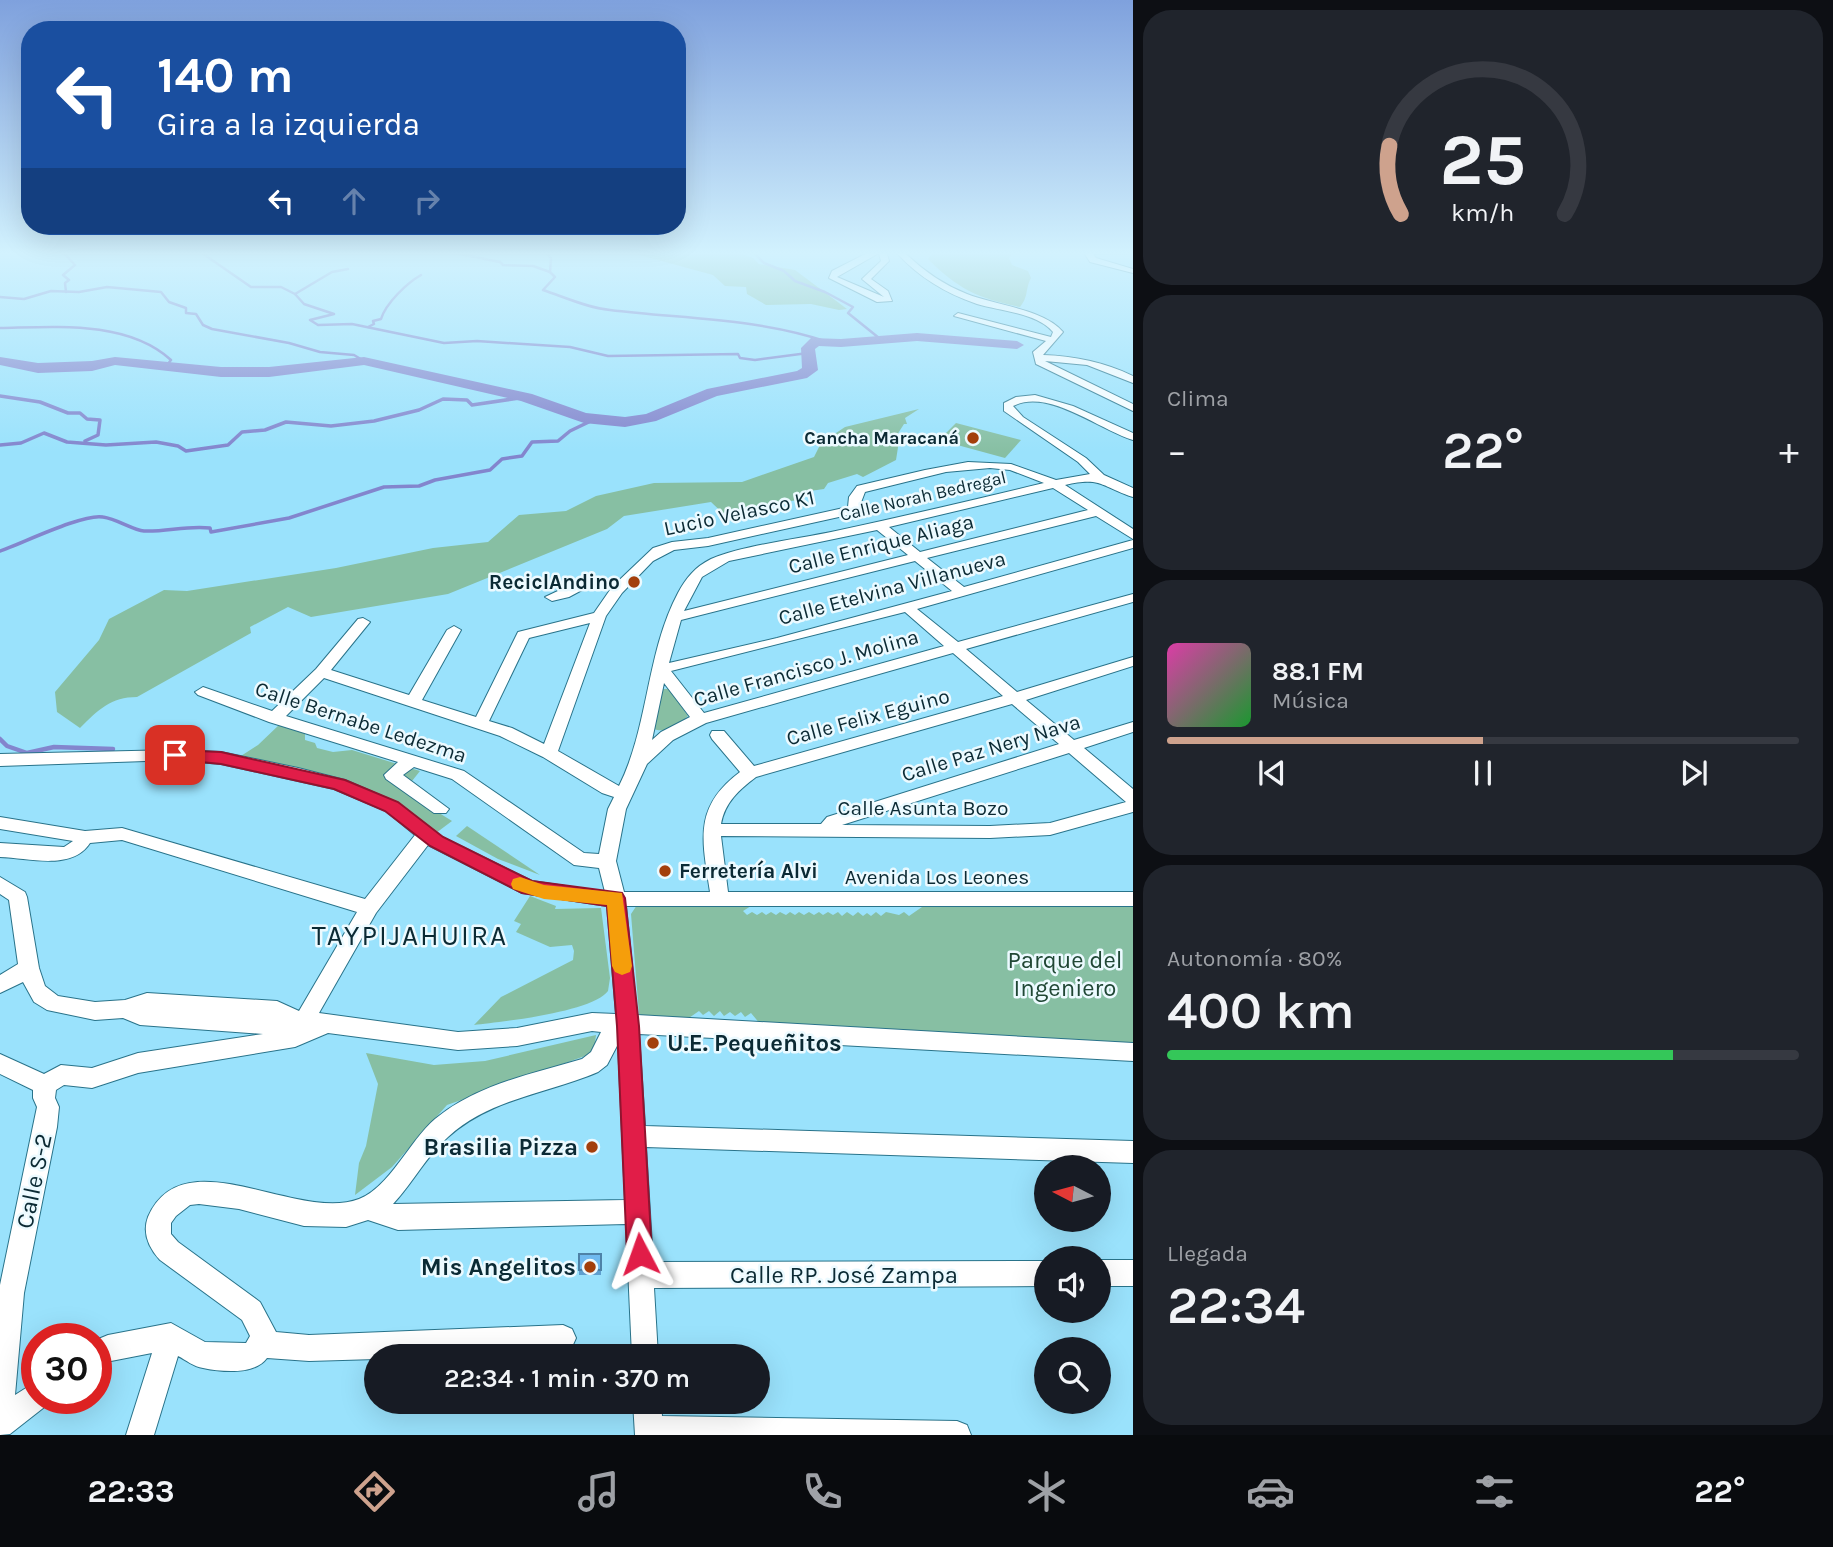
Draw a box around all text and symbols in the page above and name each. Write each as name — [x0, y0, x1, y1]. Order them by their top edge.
text: 140 m — [157, 47, 294, 104]
icon: left — [42, 49, 133, 140]
text: Gira a la izquierda — [157, 106, 420, 143]
text: 25 — [1440, 117, 1526, 202]
icon: left — [262, 182, 300, 220]
icon: ahead — [335, 182, 373, 220]
icon: right — [408, 182, 446, 220]
text: km/h — [1451, 197, 1515, 226]
text: Clima — [1167, 385, 1229, 412]
text: 22° — [1442, 420, 1524, 481]
place label: Cancha Maracaná — [804, 427, 959, 449]
text: − — [1167, 429, 1187, 474]
text: + — [1779, 429, 1799, 474]
marker: Cancha Maracaná — [965, 430, 981, 446]
street label: Calle Norah Bedregal — [838, 466, 1008, 526]
street label: Lucio Velasco K1 — [661, 485, 817, 541]
street label: Calle Enrique Aliaga — [786, 509, 976, 579]
street label: Calle Etelvina Villanueva — [776, 546, 1008, 630]
place label: ReciclAndino — [489, 570, 620, 594]
marker: ReciclAndino — [626, 574, 642, 590]
street label: Calle Francisco J. Molina — [691, 624, 921, 712]
text: 88.1 FM — [1272, 656, 1364, 687]
street label: Calle Bernabe Ledezma — [252, 676, 470, 768]
street label: Calle Felix Eguino — [784, 684, 952, 750]
text: Música — [1272, 687, 1349, 714]
street label: Calle Paz Nery Nava — [899, 709, 1083, 787]
pin — [145, 725, 205, 785]
icon: arrive — [156, 736, 194, 774]
icon: previous — [1253, 754, 1291, 792]
icon: pause — [1464, 754, 1502, 792]
icon: next — [1675, 754, 1713, 792]
street label: Calle Asunta Bozo — [838, 796, 1008, 820]
place label: Ferretería Alvi — [679, 859, 818, 883]
marker: Ferretería Alvi — [657, 863, 673, 879]
street label: Avenida Los Leones — [845, 865, 1029, 889]
district label: TAYPIJAHUIRA — [312, 919, 508, 952]
text: Autonomía · 80% — [1167, 945, 1342, 972]
park label: Parque del Ingeniero — [1007, 946, 1123, 1002]
text: 400 km — [1167, 980, 1355, 1041]
place label: U.E. Pequeñitos — [667, 1029, 842, 1057]
marker: U.E. Pequeñitos — [645, 1035, 661, 1051]
street label: Calle S-2 — [10, 1131, 58, 1231]
place label: Brasilia Pizza — [424, 1133, 578, 1161]
marker: Brasilia Pizza — [584, 1139, 600, 1155]
north arrow — [1034, 1155, 1111, 1232]
map controls — [1034, 1155, 1111, 1414]
position arrow — [603, 1217, 677, 1291]
text: Llegada — [1167, 1240, 1248, 1267]
button: sound — [1034, 1246, 1111, 1323]
place label: Mis Angelitos — [421, 1253, 576, 1281]
marker: Mis Angelitos — [582, 1259, 598, 1275]
street label: Calle RP. José Zampa — [730, 1261, 958, 1289]
text: 22:34 — [1167, 1275, 1305, 1336]
speed limit sign: 30 — [21, 1323, 112, 1414]
button: search — [1034, 1337, 1111, 1414]
text: 22:34 · 1 min · 370 m — [444, 1363, 690, 1394]
icon: directions — [350, 1467, 399, 1516]
icon: music — [574, 1467, 623, 1516]
icon: phone — [798, 1467, 847, 1516]
icon: climate — [1022, 1467, 1071, 1516]
icon: car — [1246, 1467, 1295, 1516]
icon: filters — [1470, 1467, 1519, 1516]
text: 22:33 — [88, 1473, 175, 1510]
text: 22° — [1694, 1473, 1745, 1510]

